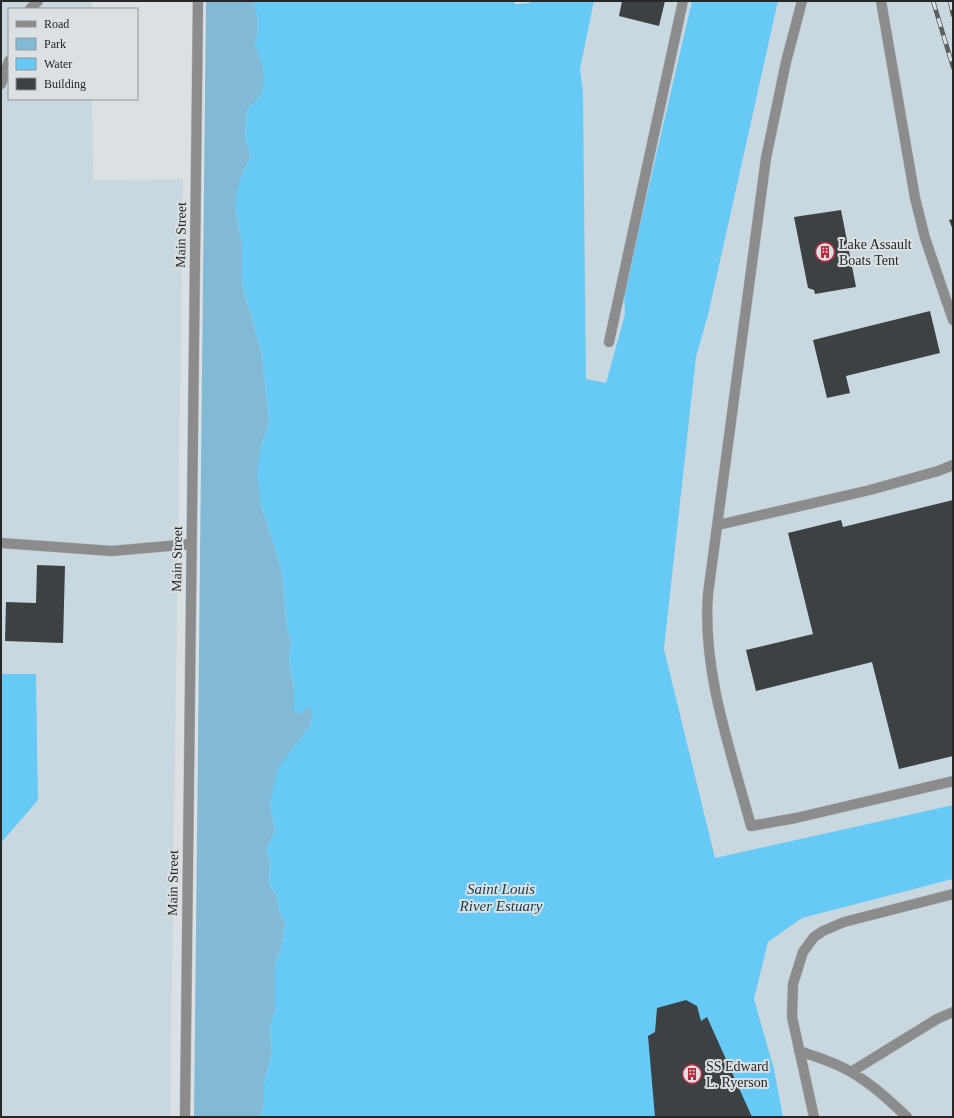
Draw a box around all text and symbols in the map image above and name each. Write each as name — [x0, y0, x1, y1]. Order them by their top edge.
legend — [8, 8, 138, 100]
text: Road — [44, 17, 69, 31]
text: Park — [44, 37, 66, 51]
text: Water — [44, 57, 72, 71]
text: Building — [44, 77, 86, 91]
street label: Main Street — [173, 202, 189, 268]
place label: Lake Assault Boats Tent — [839, 237, 912, 268]
building icon: Lake Assault Boats Tent — [814, 241, 836, 263]
street label: Main Street — [169, 526, 185, 592]
street label: Main Street — [165, 850, 181, 916]
water label: Saint Louis River Estuary — [459, 881, 543, 914]
place label: SS Edward L. Ryerson — [706, 1059, 769, 1090]
building icon: SS Edward L. Ryerson — [681, 1063, 703, 1085]

